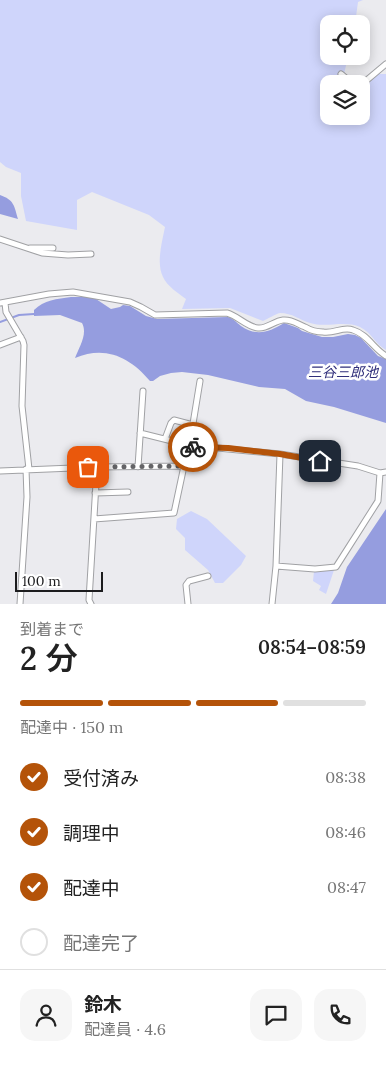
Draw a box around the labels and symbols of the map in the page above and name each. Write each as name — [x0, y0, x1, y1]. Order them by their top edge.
water label: 三谷三郎池 — [308, 363, 380, 381]
courier — [168, 422, 218, 472]
pin — [299, 440, 341, 482]
pin — [67, 446, 109, 488]
scale bar — [15, 569, 102, 592]

